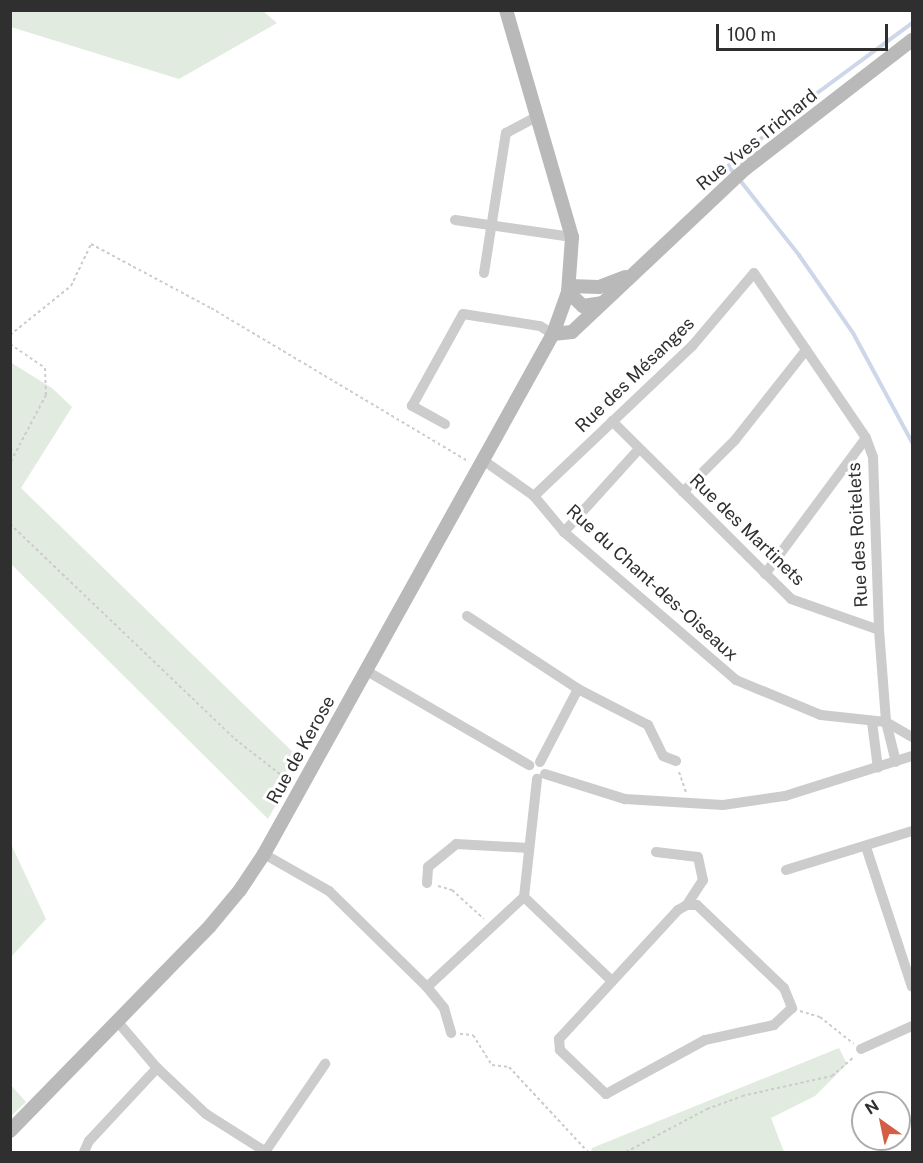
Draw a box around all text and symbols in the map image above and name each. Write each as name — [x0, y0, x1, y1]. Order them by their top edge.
scale bar — [719, 12, 892, 50]
text: 100 m — [727, 24, 776, 45]
street label: Rue Yves Trichard — [692, 85, 822, 195]
street label: Rue des Mésanges — [571, 313, 699, 437]
street label: Rue des Roitelets — [843, 462, 873, 608]
street label: Rue des Martinets — [685, 469, 809, 591]
street label: Rue du Chant-des-Oiseaux — [562, 500, 742, 666]
street label: Rue de Kerose — [262, 692, 340, 808]
north arrow — [851, 1091, 911, 1151]
text: N — [862, 1096, 882, 1119]

